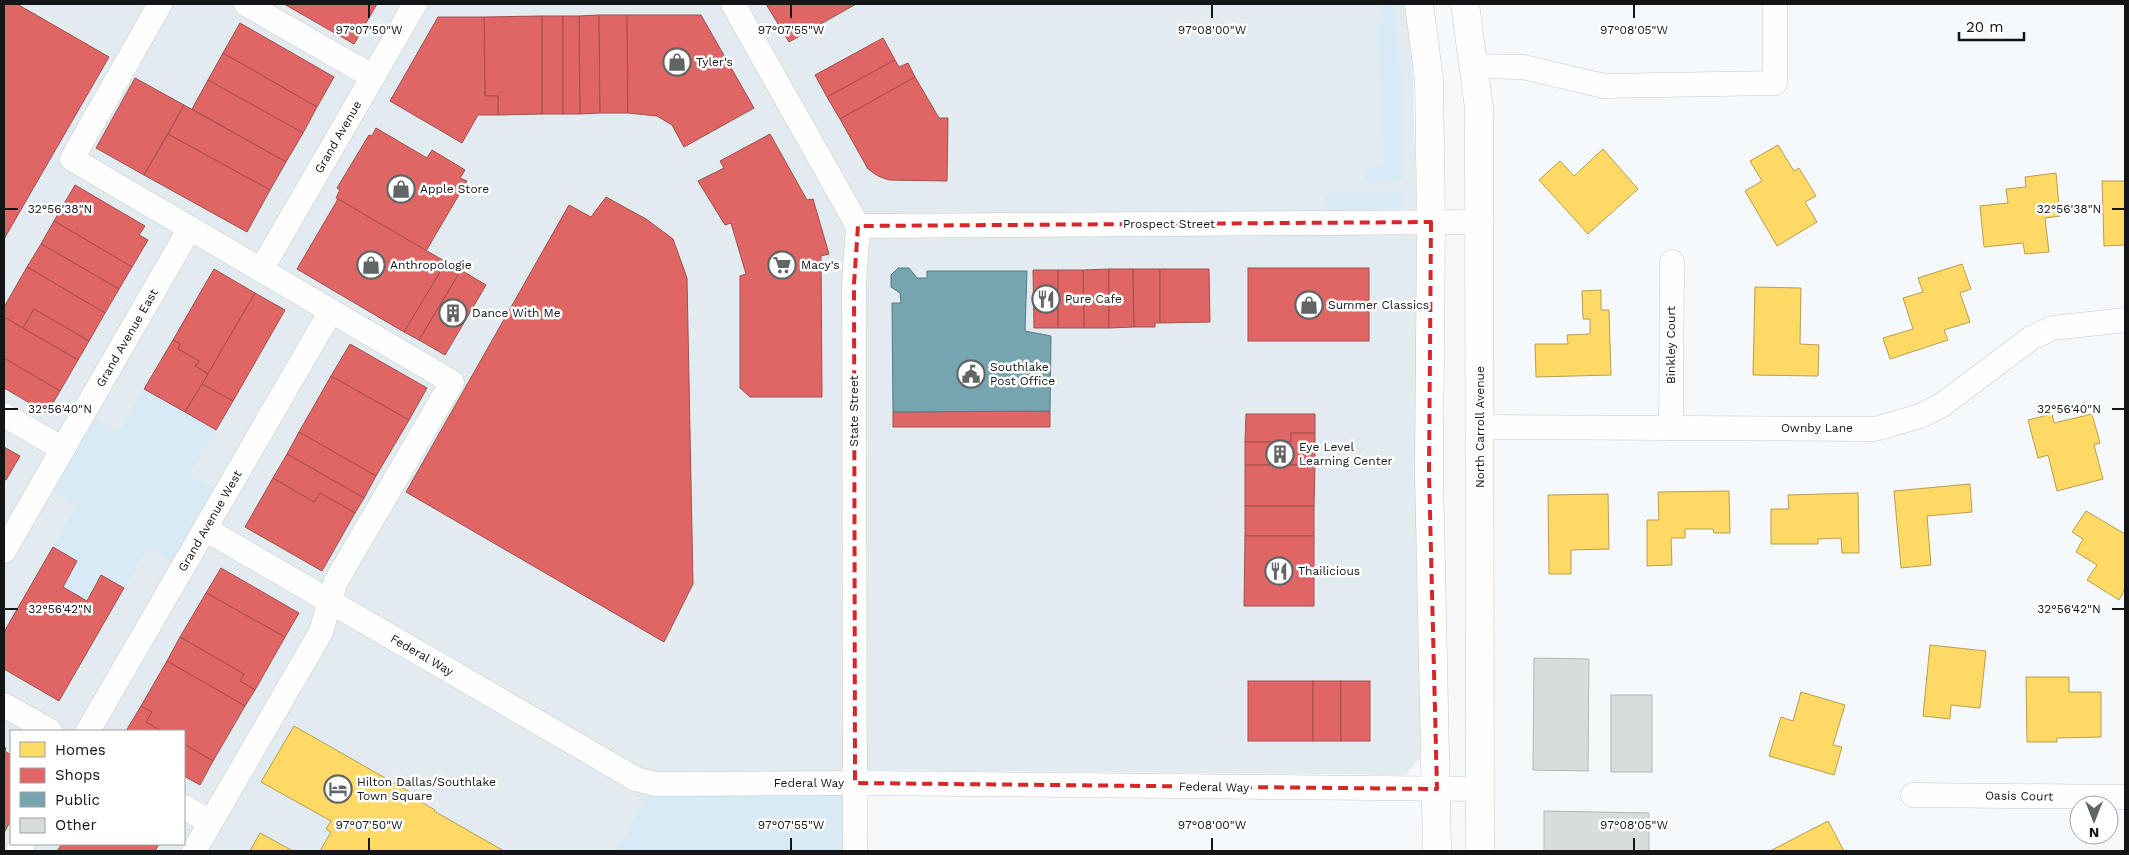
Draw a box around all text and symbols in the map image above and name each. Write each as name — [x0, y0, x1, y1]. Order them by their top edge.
scale bar — [1959, 10, 2024, 42]
text: 20 m — [1966, 18, 2004, 36]
text: 97°07'50"W — [336, 23, 403, 37]
text: 97°07'55"W — [758, 23, 825, 37]
text: 97°08'00"W — [1178, 23, 1247, 37]
text: 97°08'05"W — [1600, 23, 1668, 37]
shop icon: Tyler's — [662, 47, 692, 77]
place label: Tyler's — [696, 55, 733, 69]
street label: Grand Avenue — [312, 98, 364, 176]
shop icon: Apple Store — [386, 174, 416, 204]
place label: Apple Store — [420, 182, 489, 196]
text: 32°56'38"N — [28, 202, 92, 216]
text: 32°56'38"N — [2037, 202, 2101, 216]
street label: Prospect Street — [1123, 217, 1215, 231]
shop icon: Anthropologie — [356, 250, 386, 280]
supermarket icon: Macy's — [767, 250, 797, 280]
place label: Anthropologie — [390, 258, 472, 272]
place label: Macy's — [801, 258, 840, 272]
restaurant icon: Pure Cafe — [1031, 284, 1061, 314]
street label: Grand Avenue East — [93, 286, 161, 390]
shop icon: Summer Classics — [1294, 290, 1324, 320]
place label: Pure Cafe — [1065, 292, 1122, 306]
building icon: Dance With Me — [438, 298, 468, 328]
place label: Summer Classics — [1328, 298, 1429, 312]
place label: Dance With Me — [472, 306, 561, 320]
street label: Binkley Court — [1664, 306, 1678, 384]
public building icon: Southlake Post Office — [956, 359, 986, 389]
place label: Southlake Post Office — [990, 360, 1055, 388]
street label: North Carroll Avenue — [1473, 366, 1487, 488]
street label: State Street — [847, 375, 861, 447]
text: 32°56'40"N — [28, 402, 92, 416]
text: 32°56'40"N — [2037, 402, 2101, 416]
street label: Ownby Lane — [1781, 421, 1853, 435]
building icon: Eye Level Learning Center — [1265, 439, 1295, 469]
place label: Eye Level Learning Center — [1299, 440, 1393, 468]
street label: Grand Avenue West — [175, 468, 245, 574]
restaurant icon: Thailicious — [1264, 556, 1294, 586]
place label: Thailicious — [1298, 564, 1360, 578]
text: 32°56'42"N — [28, 602, 92, 616]
text: 32°56'42"N — [2037, 602, 2101, 616]
street label: Federal Way — [388, 631, 457, 679]
legend — [10, 730, 185, 845]
text: Homes — [55, 741, 106, 759]
text: Shops — [55, 766, 100, 784]
hotel icon: Hilton Dallas/Southlake Town Square — [323, 774, 353, 804]
place label: Hilton Dallas/Southlake Town Square — [357, 775, 496, 803]
street label: Federal Way — [774, 776, 845, 790]
street label: Federal Way — [1179, 779, 1250, 795]
street label: Oasis Court — [1985, 788, 2053, 804]
text: Public — [55, 791, 100, 809]
north arrow — [2069, 795, 2119, 845]
text: Other — [55, 816, 97, 834]
text: 97°07'50"W — [336, 818, 403, 832]
text: 97°07'55"W — [758, 818, 825, 832]
text: 97°08'00"W — [1178, 818, 1247, 832]
text: 97°08'05"W — [1600, 818, 1668, 832]
text: N — [2089, 825, 2099, 841]

